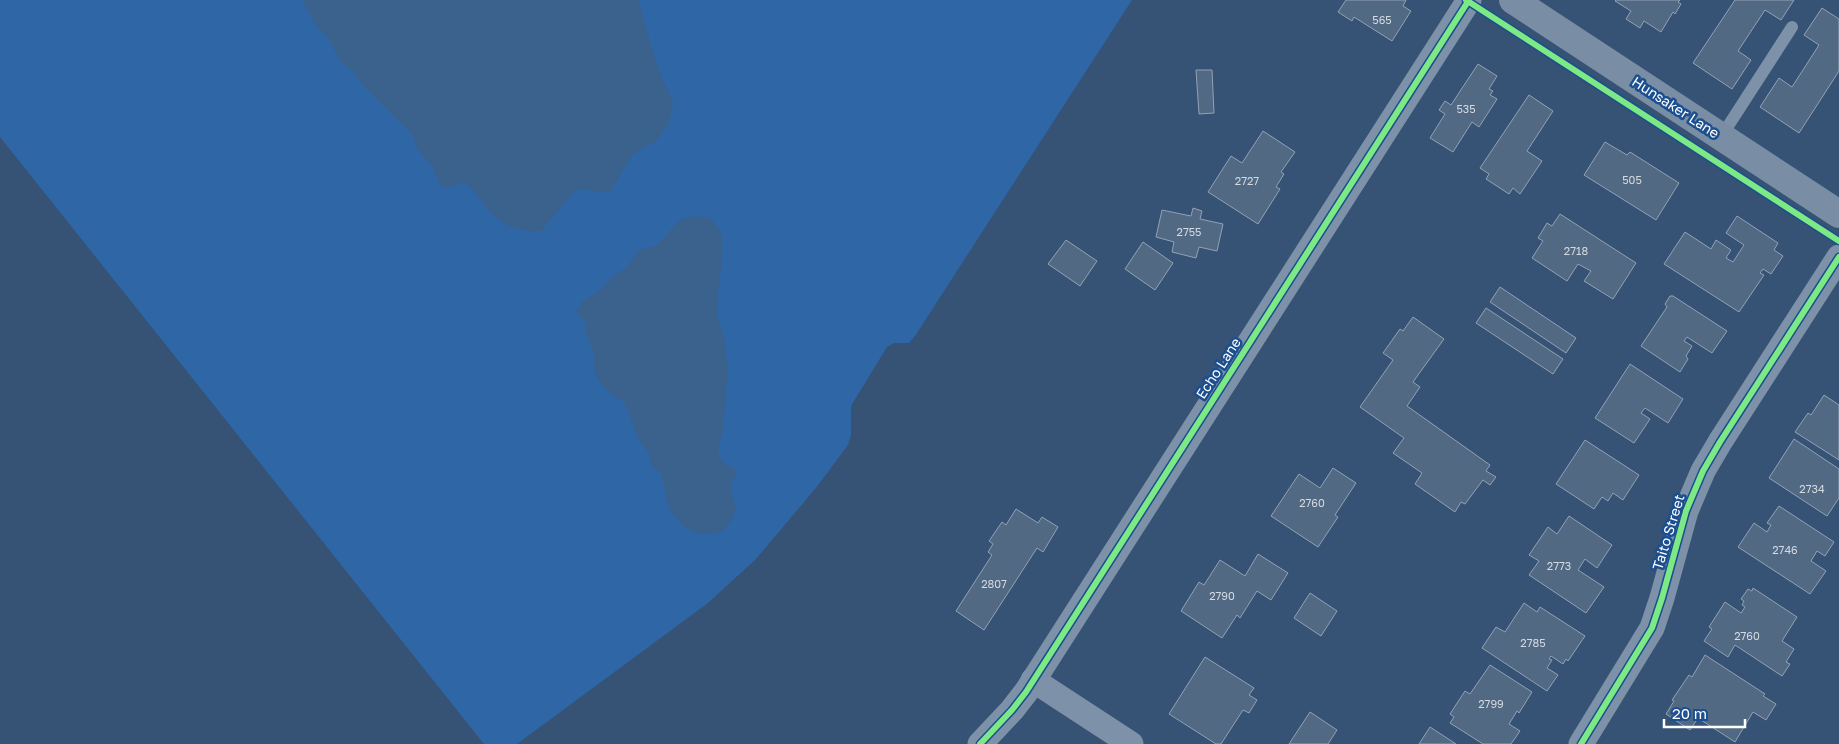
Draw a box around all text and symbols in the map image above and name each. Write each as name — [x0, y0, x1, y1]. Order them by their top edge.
house number: 565 — [1372, 13, 1392, 26]
street label: Hunsaker Lane — [1629, 72, 1723, 142]
house number: 535 — [1456, 102, 1476, 115]
house number: 505 — [1622, 173, 1642, 186]
house number: 2727 — [1235, 174, 1259, 187]
house number: 2755 — [1177, 225, 1201, 238]
house number: 2718 — [1564, 244, 1588, 257]
street label: Echo Lane — [1192, 334, 1244, 402]
house number: 2734 — [1799, 482, 1825, 495]
street label: Taito Street — [1648, 492, 1688, 572]
house number: 2760 — [1299, 496, 1325, 509]
house number: 2746 — [1772, 543, 1798, 556]
house number: 2773 — [1547, 559, 1571, 572]
house number: 2807 — [981, 577, 1007, 590]
house number: 2790 — [1209, 589, 1235, 602]
house number: 2760 — [1734, 629, 1760, 642]
house number: 2785 — [1520, 636, 1546, 649]
scale bar — [1664, 696, 1745, 728]
house number: 2799 — [1478, 697, 1504, 710]
text: 20 m — [1672, 704, 1707, 722]

